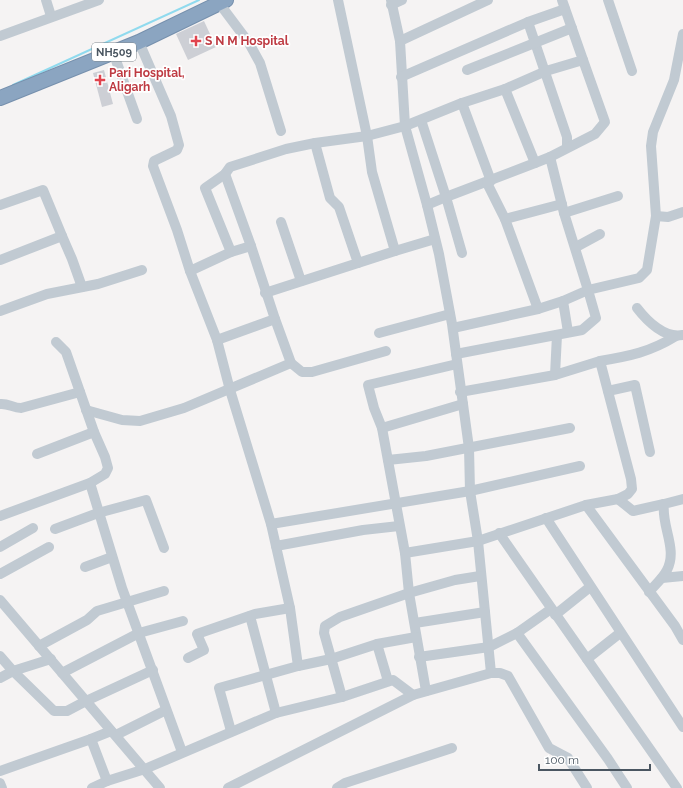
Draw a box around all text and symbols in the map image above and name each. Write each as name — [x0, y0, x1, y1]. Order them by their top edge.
place label: S N M Hospital — [205, 34, 289, 48]
marker: S N M Hospital — [190, 35, 202, 47]
road number: NH509 — [92, 43, 136, 61]
place label: Pari Hospital, Aligarh — [109, 66, 185, 94]
marker: Pari Hospital, Aligarh — [94, 74, 106, 86]
scale bar — [539, 746, 650, 772]
text: 100 m — [545, 753, 579, 767]

